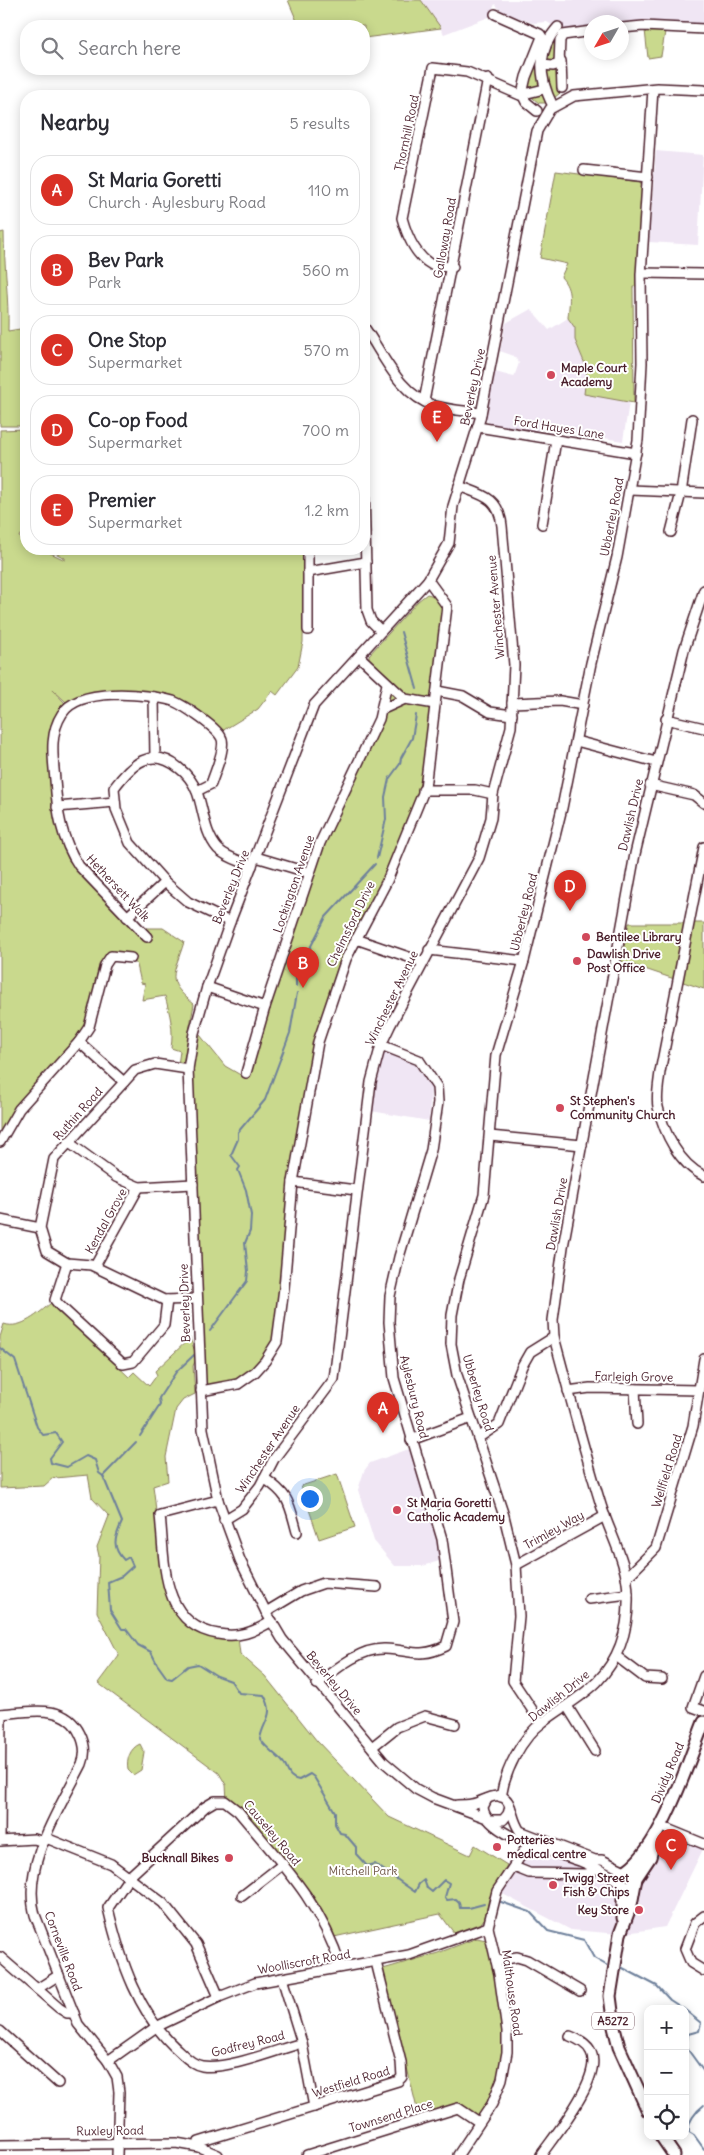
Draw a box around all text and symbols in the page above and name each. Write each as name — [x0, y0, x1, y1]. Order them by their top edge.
north arrow — [584, 15, 629, 60]
search box — [20, 20, 370, 75]
icon: search — [38, 34, 66, 62]
text: Search here — [78, 36, 181, 60]
street label: Thornhill Road — [391, 93, 422, 172]
text: Nearby — [40, 109, 110, 136]
text: 5 results — [289, 113, 350, 133]
text: St Maria Goretti — [88, 168, 222, 192]
text: A — [52, 180, 62, 200]
text: 110 m — [308, 180, 349, 200]
text: Church · Aylesbury Road — [88, 192, 266, 212]
street label: Galloway Road — [430, 196, 459, 279]
text: Bev Park — [88, 248, 164, 272]
text: B — [52, 260, 62, 280]
text: 560 m — [302, 260, 349, 280]
text: Park — [88, 272, 121, 292]
text: One Stop — [88, 328, 167, 352]
text: C — [52, 340, 62, 360]
text: 570 m — [304, 340, 349, 360]
street label: Beverley Drive — [457, 347, 488, 427]
text: Supermarket — [88, 352, 182, 372]
place label: Maple Court Academy — [561, 360, 628, 390]
marker: Maple Court Academy — [545, 369, 557, 381]
pin: E — [421, 401, 453, 442]
text: Co-op Food — [88, 408, 188, 432]
street label: Ford Hayes Lane — [513, 413, 605, 442]
text: D — [51, 420, 63, 440]
text: 700 m — [302, 420, 349, 440]
text: Supermarket — [88, 432, 182, 452]
street label: Ubberley Road — [597, 476, 626, 557]
text: Premier — [88, 488, 156, 512]
text: E — [52, 500, 62, 520]
text: 1.2 km — [305, 500, 349, 520]
text: Supermarket — [88, 512, 182, 532]
street label: Winchester Avenue — [484, 555, 508, 659]
street label: Dawlish Drive — [615, 777, 646, 853]
street label: Lockington Avenue — [270, 833, 317, 935]
street label: Beverley Drive — [209, 848, 252, 926]
street label: Hethersett Walk — [83, 851, 153, 924]
pin: D — [554, 870, 586, 911]
street label: Ubberley Road — [507, 871, 540, 952]
street label: Chelmsford Drive — [323, 878, 378, 969]
place label: Bentilee Library — [596, 929, 682, 945]
marker: Bentilee Library — [580, 931, 592, 943]
place label: Dawlish Drive Post Office — [587, 946, 661, 975]
pin: B — [287, 947, 319, 988]
street label: Winchester Avenue — [362, 948, 421, 1048]
marker: Dawlish Drive Post Office — [571, 955, 583, 967]
street label: Ruthin Road — [50, 1084, 105, 1143]
place label: St Stephen's Community Church — [570, 1093, 676, 1123]
marker: St Stephen's Community Church — [554, 1102, 566, 1114]
street label: Dawlish Drive — [543, 1176, 570, 1252]
street label: Kendal Grove — [81, 1185, 130, 1256]
street label: Beverley Drive — [176, 1263, 193, 1343]
street label: Ubberley Road — [460, 1353, 497, 1433]
street label: Aylesbury Road — [397, 1354, 432, 1440]
street label: Farleigh Grove — [594, 1368, 674, 1385]
pin: A — [367, 1392, 399, 1433]
street label: Winchester Avenue — [232, 1401, 303, 1496]
street label: Wellfield Road — [648, 1432, 685, 1509]
your location — [297, 1486, 323, 1512]
place label: St Maria Goretti Catholic Academy — [407, 1495, 505, 1525]
marker: St Maria Goretti Catholic Academy — [391, 1504, 403, 1516]
street label: Trimley Way — [521, 1507, 586, 1552]
street label: Beverley Drive — [303, 1648, 365, 1718]
street label: Dawlish Drive — [525, 1667, 592, 1725]
street label: Dividy Road — [648, 1740, 687, 1805]
street label: Causeley Road — [241, 1797, 304, 1868]
pin: C — [655, 1829, 687, 1870]
place label: Potteries medical centre — [507, 1832, 587, 1861]
marker: Potteries medical centre — [491, 1841, 503, 1853]
place label: Bucknall Bikes — [141, 1850, 220, 1865]
marker: Bucknall Bikes — [223, 1852, 235, 1864]
park label: Mitchell Park — [329, 1863, 397, 1878]
place label: Twigg Street Fish & Chips — [563, 1870, 630, 1900]
marker: Twigg Street Fish & Chips — [547, 1879, 559, 1891]
place label: Key Store — [577, 1902, 630, 1918]
marker: Key Store — [633, 1904, 645, 1916]
street label: Corneville Road — [41, 1909, 86, 1993]
street label: Woolliscroft Road — [256, 1946, 352, 1977]
street label: Malthouse Road — [499, 1949, 526, 2037]
map controls — [644, 2005, 689, 2140]
button: + — [644, 2005, 689, 2050]
road number: A5272 — [592, 2012, 634, 2030]
street label: Godfrey Road — [210, 2027, 286, 2060]
button: − — [644, 2050, 689, 2095]
street label: Westfield Road — [310, 2063, 391, 2100]
button: locate — [644, 2095, 689, 2140]
street label: Townsend Place — [347, 2096, 434, 2135]
street label: Ruxley Road — [76, 2122, 144, 2139]

